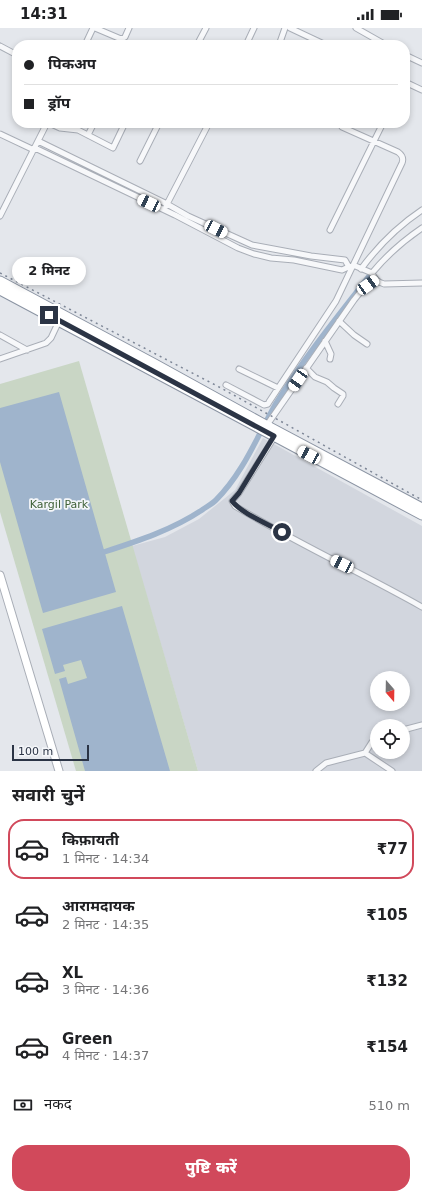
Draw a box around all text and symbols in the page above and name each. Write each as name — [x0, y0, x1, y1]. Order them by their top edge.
text: 14:31 — [20, 5, 68, 23]
text: पिकअप — [48, 55, 96, 73]
text: ड्रॉप — [48, 94, 70, 112]
car — [136, 192, 162, 214]
car — [203, 218, 229, 240]
callout: 2 मिनट — [12, 257, 86, 285]
text: 2 मिनट — [28, 263, 70, 278]
car — [355, 273, 381, 297]
route end — [40, 306, 58, 324]
car — [286, 367, 310, 393]
car — [296, 444, 322, 466]
park label: Kargil Park — [30, 498, 89, 511]
route start — [273, 523, 291, 541]
car — [329, 553, 355, 575]
north arrow — [370, 671, 410, 711]
map controls — [370, 671, 410, 759]
button: locate — [370, 719, 410, 759]
scale bar — [12, 743, 89, 762]
text: 100 m — [18, 745, 53, 758]
text: सवारी चुनें — [12, 784, 85, 805]
icon: car — [14, 831, 50, 867]
text: किफ़ायती — [62, 831, 119, 849]
text: ₹77 — [377, 840, 408, 858]
text: 1 मिनट · 14:34 — [62, 851, 149, 866]
icon: car — [14, 897, 50, 933]
text: आरामदायक — [62, 897, 135, 915]
text: ₹105 — [366, 906, 408, 924]
text: 2 मिनट · 14:35 — [62, 917, 149, 932]
icon: car — [14, 963, 50, 999]
text: XL — [62, 964, 83, 982]
text: ₹132 — [366, 972, 408, 990]
text: 3 मिनट · 14:36 — [62, 982, 149, 997]
icon: car — [14, 1029, 50, 1065]
text: Green — [62, 1030, 113, 1048]
text: ₹154 — [366, 1038, 408, 1056]
text: 4 मिनट · 14:37 — [62, 1048, 149, 1063]
icon: cash — [12, 1094, 34, 1116]
text: नकद — [44, 1095, 72, 1113]
text: 510 m — [368, 1098, 410, 1113]
button: पुष्टि करें — [12, 1145, 410, 1191]

